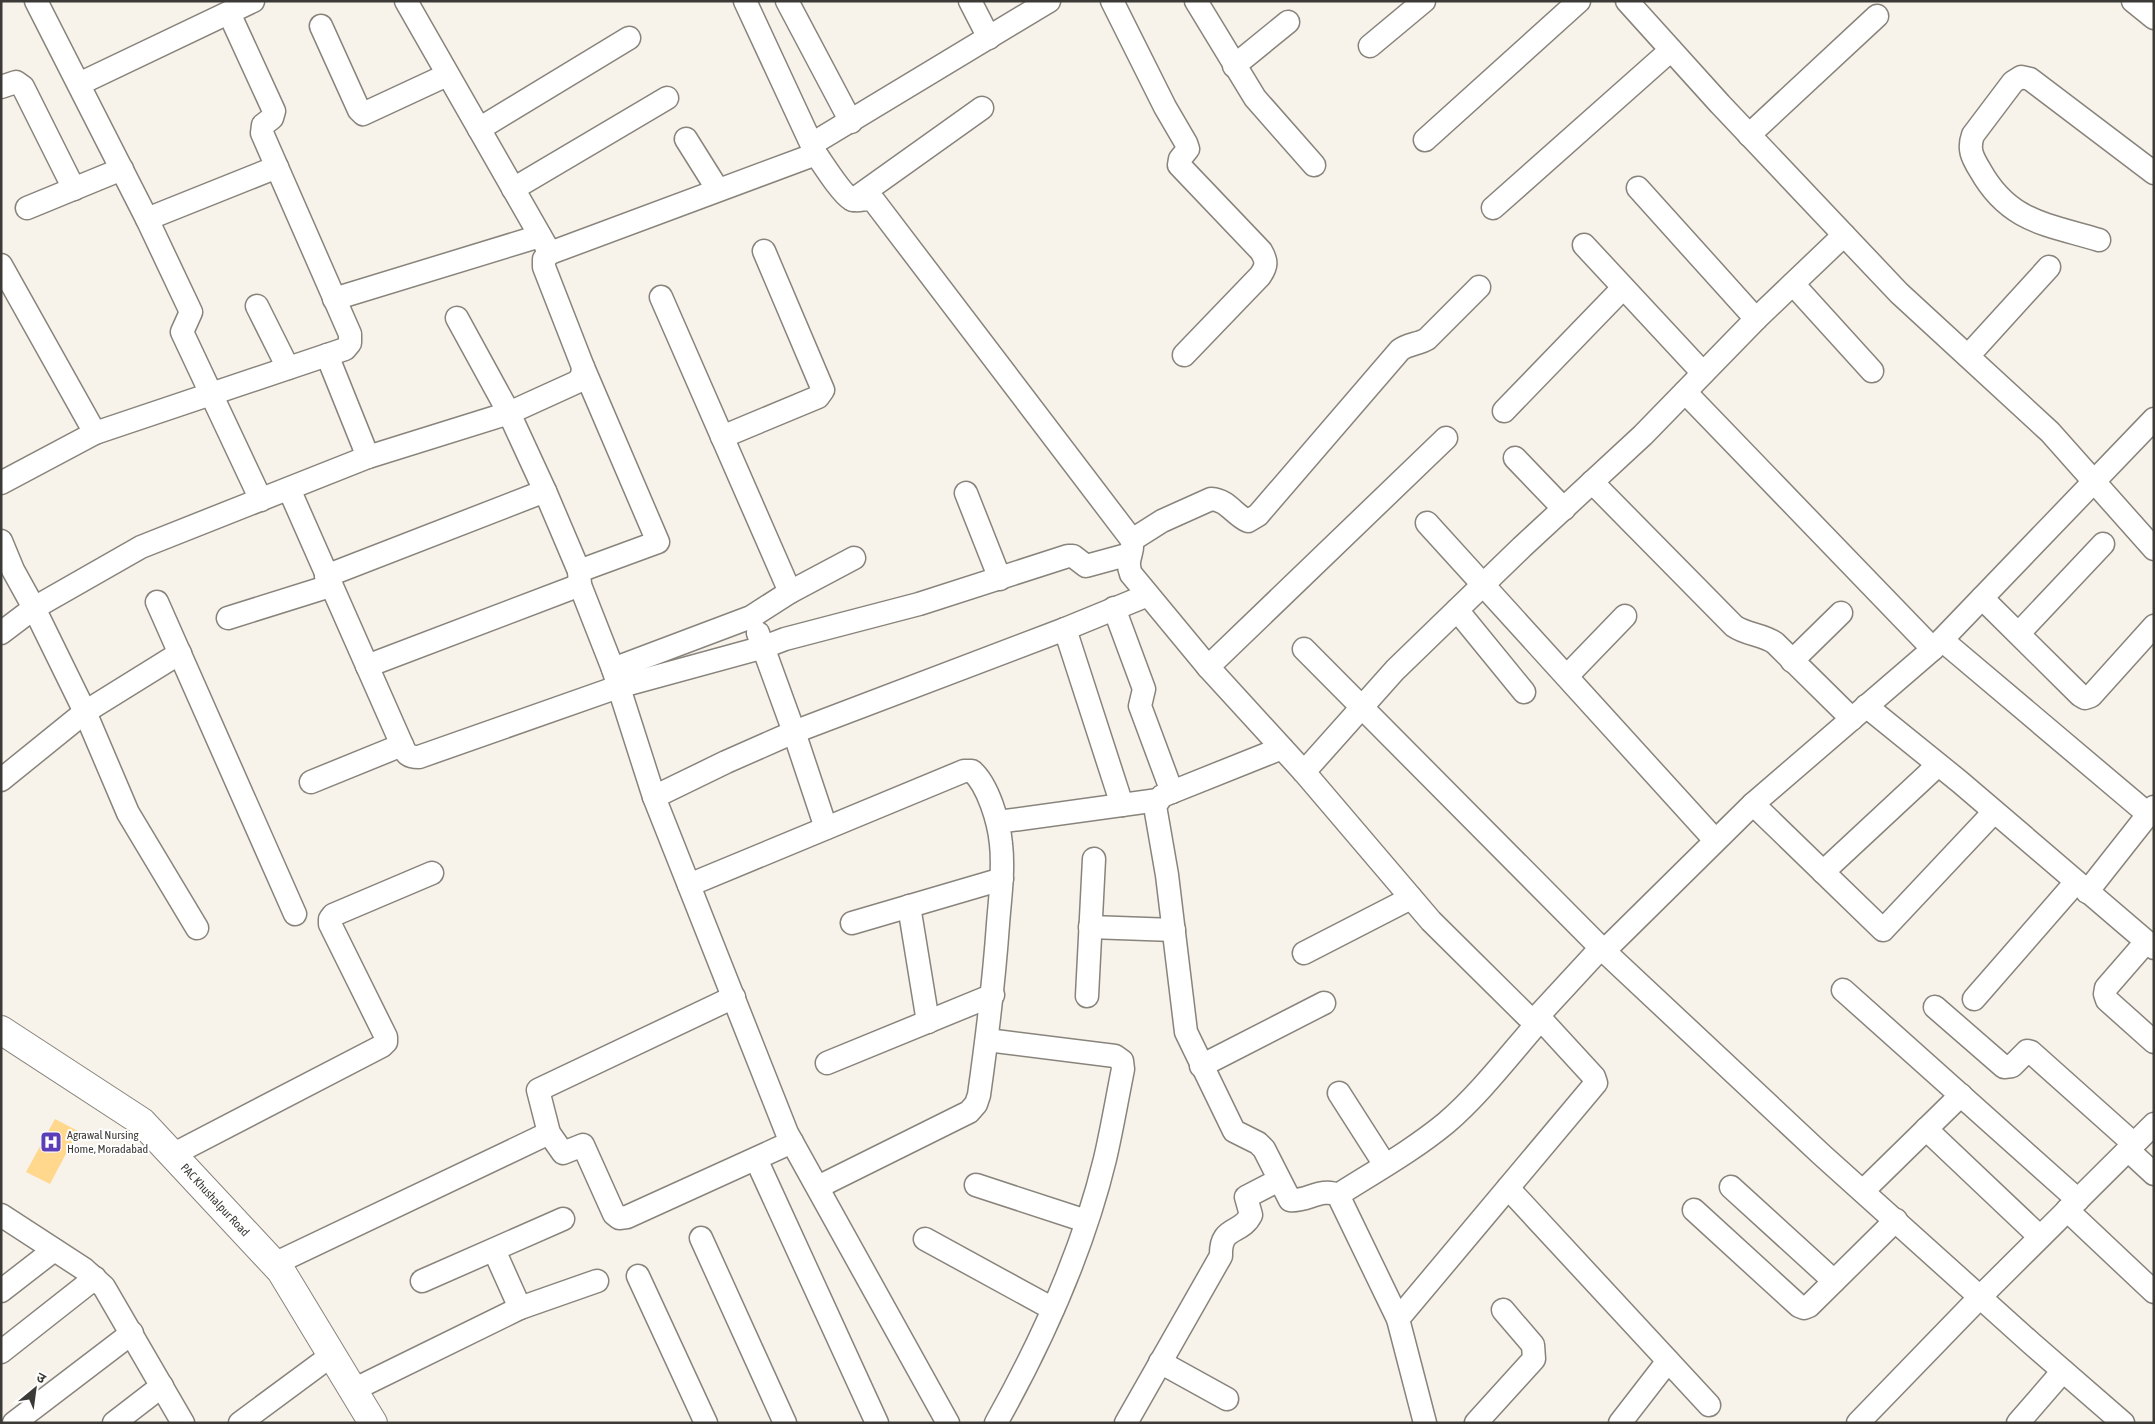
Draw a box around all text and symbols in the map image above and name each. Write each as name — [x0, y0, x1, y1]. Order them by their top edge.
place label: Agrawal Nursing Home, Moradabad — [67, 1128, 148, 1156]
hospital icon: Agrawal Nursing Home, Moradabad — [39, 1130, 63, 1154]
street label: PAC Khushalpur Road — [178, 1161, 252, 1239]
north arrow — [10, 1364, 60, 1414]
text: उ — [34, 1369, 49, 1387]

